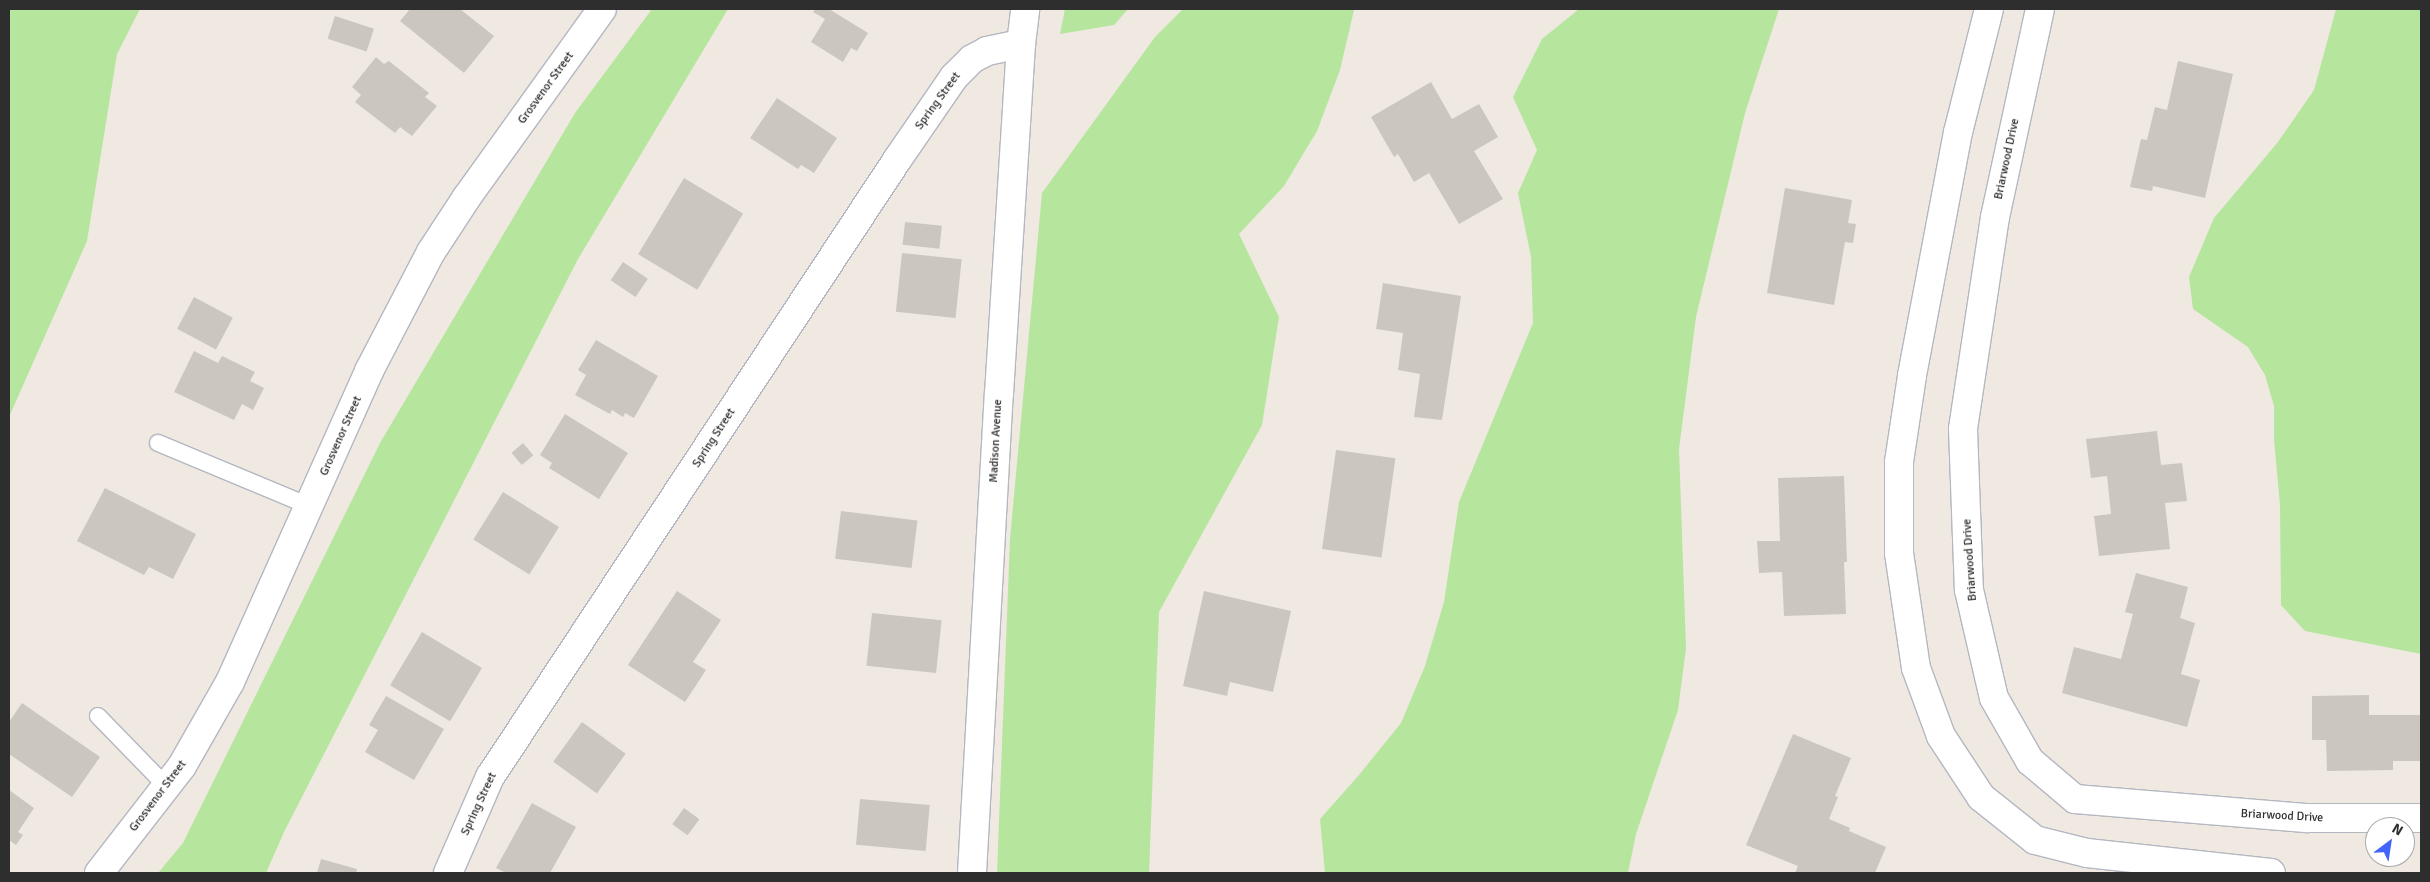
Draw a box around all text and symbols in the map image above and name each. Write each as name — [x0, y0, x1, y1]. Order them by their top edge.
street label: Grosvenor Street — [515, 49, 577, 127]
street label: Spring Street — [912, 69, 964, 133]
street label: Briarwood Drive — [1991, 117, 2023, 201]
street label: Grosvenor Street — [317, 394, 365, 478]
street label: Madison Avenue — [987, 399, 1005, 483]
street label: Spring Street — [690, 406, 738, 470]
street label: Briarwood Drive — [1960, 518, 1980, 602]
street label: Grosvenor Street — [126, 757, 190, 835]
street label: Spring Street — [458, 770, 500, 838]
street label: Briarwood Drive — [2240, 807, 2324, 825]
north arrow — [2365, 817, 2415, 867]
text: N — [2389, 820, 2406, 839]

